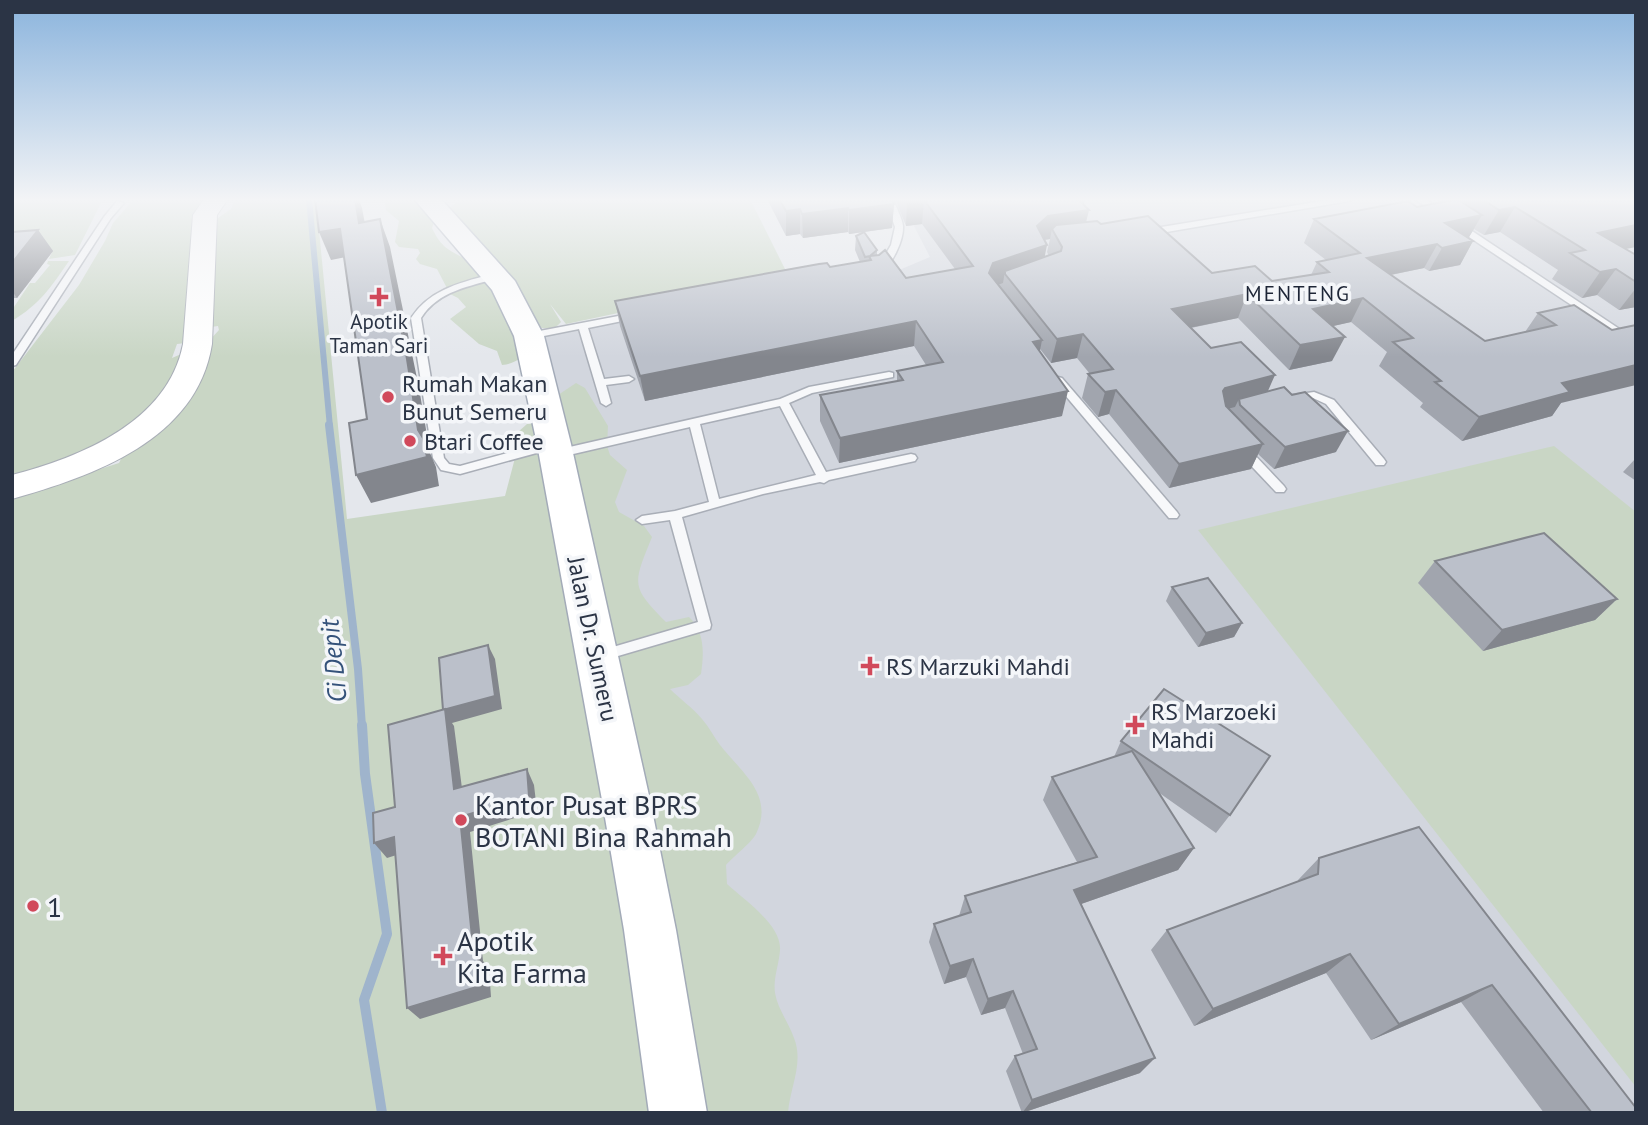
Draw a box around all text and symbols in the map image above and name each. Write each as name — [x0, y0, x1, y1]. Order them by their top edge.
district label: MENTENG — [1245, 280, 1351, 307]
marker: Apotik Taman Sari — [371, 289, 387, 305]
place label: Apotik Taman Sari — [330, 308, 428, 359]
place label: Rumah Makan Bunut Semeru — [402, 368, 547, 427]
marker: Rumah Makan Bunut Semeru — [380, 389, 396, 405]
place label: Btari Coffee — [424, 426, 544, 457]
marker: Btari Coffee — [402, 433, 418, 449]
street label: Jalan Dr. Sumeru — [560, 553, 626, 724]
water label: Ci Depit — [312, 616, 354, 704]
place label: RS Marzuki Mahdi — [886, 651, 1070, 682]
marker: RS Marzuki Mahdi — [860, 656, 880, 676]
place label: RS Marzoeki Mahdi — [1151, 696, 1277, 755]
marker: RS Marzoeki Mahdi — [1125, 715, 1145, 735]
place label: Kantor Pusat BPRS BOTANI Bina Rahmah — [475, 786, 732, 855]
marker: Kantor Pusat BPRS BOTANI Bina Rahmah — [453, 812, 469, 828]
place label: 1 — [47, 888, 62, 925]
marker: 1 — [25, 898, 41, 914]
place label: Apotik Kita Farma — [457, 922, 587, 991]
marker: Apotik Kita Farma — [435, 948, 451, 964]

